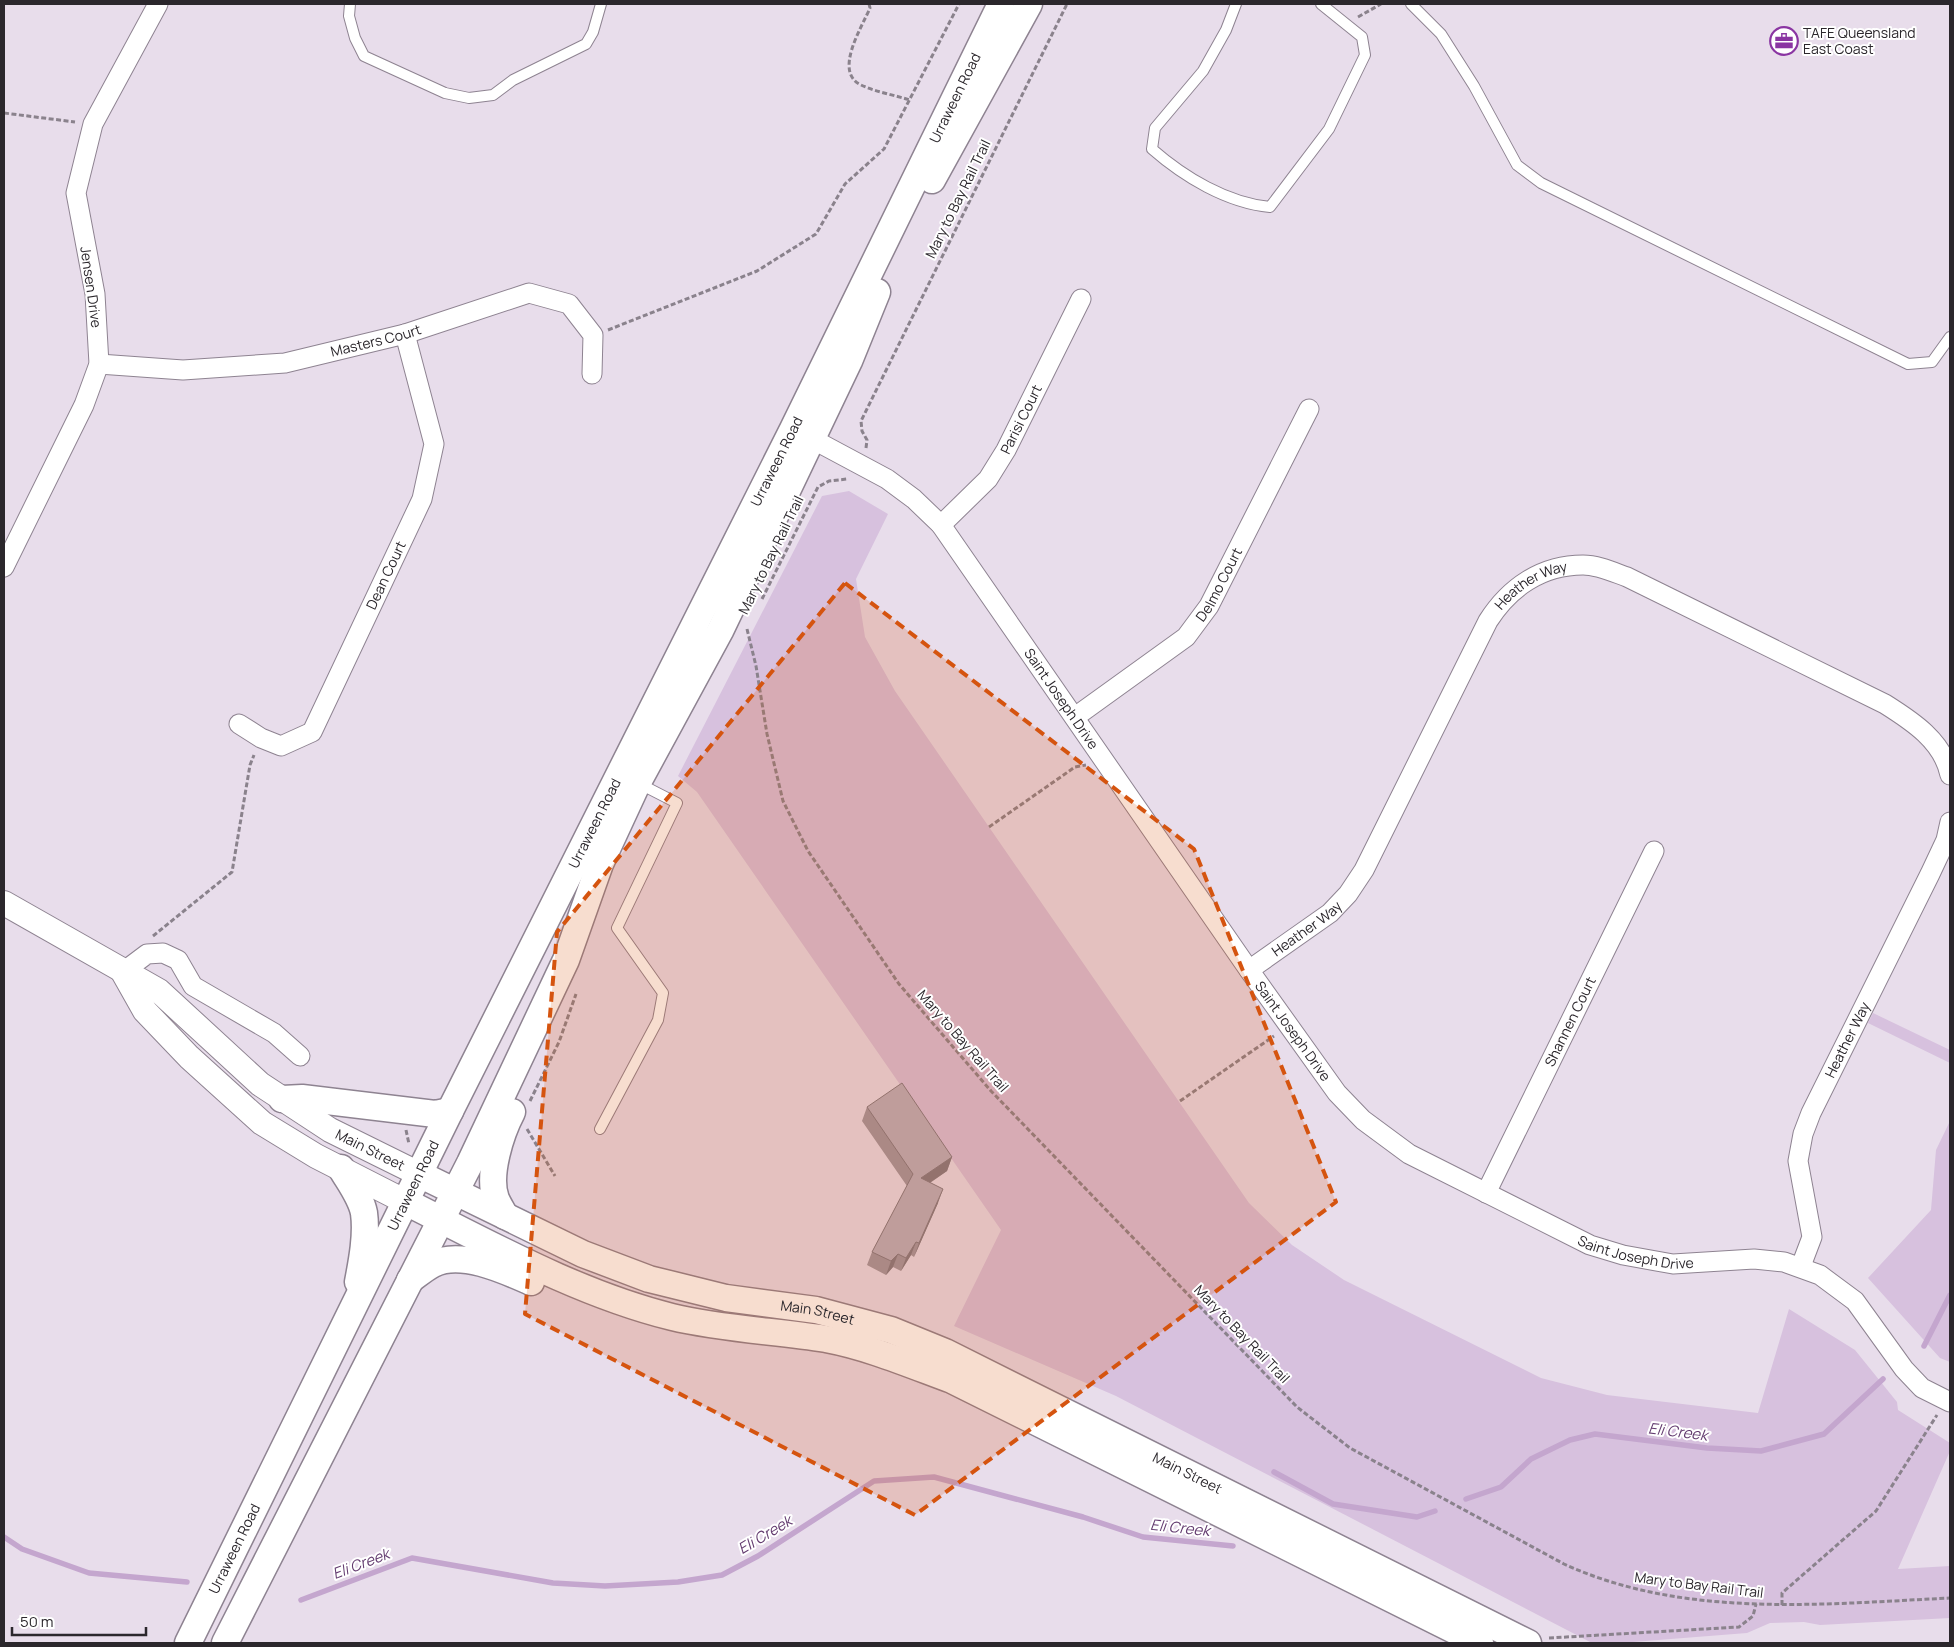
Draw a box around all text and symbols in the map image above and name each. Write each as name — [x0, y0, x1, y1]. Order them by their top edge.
place label: TAFE Queensland East Coast — [1803, 23, 1916, 58]
office icon: TAFE Queensland East Coast — [1769, 26, 1799, 56]
street label: Urraween Road — [924, 49, 985, 146]
street label: Mary to Bay Rail Trail — [921, 136, 995, 261]
street label: Jensen Drive — [76, 245, 107, 329]
street label: Masters Court — [329, 319, 424, 361]
street label: Parisi Court — [996, 381, 1046, 457]
street label: Urraween Road — [746, 413, 807, 509]
street label: Mary to Bay Rail Trail — [734, 492, 808, 617]
street label: Dean Court — [361, 537, 410, 612]
street label: Delmo Court — [1191, 544, 1246, 625]
street label: Heather Way — [1490, 556, 1569, 613]
street label: Saint Joseph Drive — [1020, 644, 1103, 753]
street label: Urraween Road — [564, 775, 625, 871]
street label: Heather Way — [1268, 896, 1346, 960]
street label: Shannen Court — [1540, 973, 1600, 1069]
street label: Saint Joseph Drive — [1251, 977, 1335, 1085]
street label: Mary to Bay Rail Trail — [914, 985, 1013, 1096]
street label: Heather Way — [1820, 998, 1874, 1081]
street label: Main Street — [332, 1124, 409, 1175]
street label: Urraween Road — [383, 1137, 443, 1233]
street label: Saint Joseph Drive — [1575, 1230, 1694, 1273]
street label: Mary to Bay Rail Trail — [1190, 1280, 1294, 1387]
street label: Main Street — [779, 1295, 857, 1329]
water label: Eli Creek — [1647, 1417, 1711, 1446]
street label: Main Street — [1150, 1447, 1226, 1498]
street label: Urraween Road — [204, 1500, 264, 1597]
water label: Eli Creek — [734, 1509, 798, 1559]
water label: Eli Creek — [1149, 1514, 1213, 1541]
water label: Eli Creek — [329, 1542, 395, 1584]
street label: Mary to Bay Rail Trail — [1633, 1567, 1765, 1602]
scale bar — [12, 1604, 146, 1636]
text: 50 m — [20, 1611, 54, 1632]

